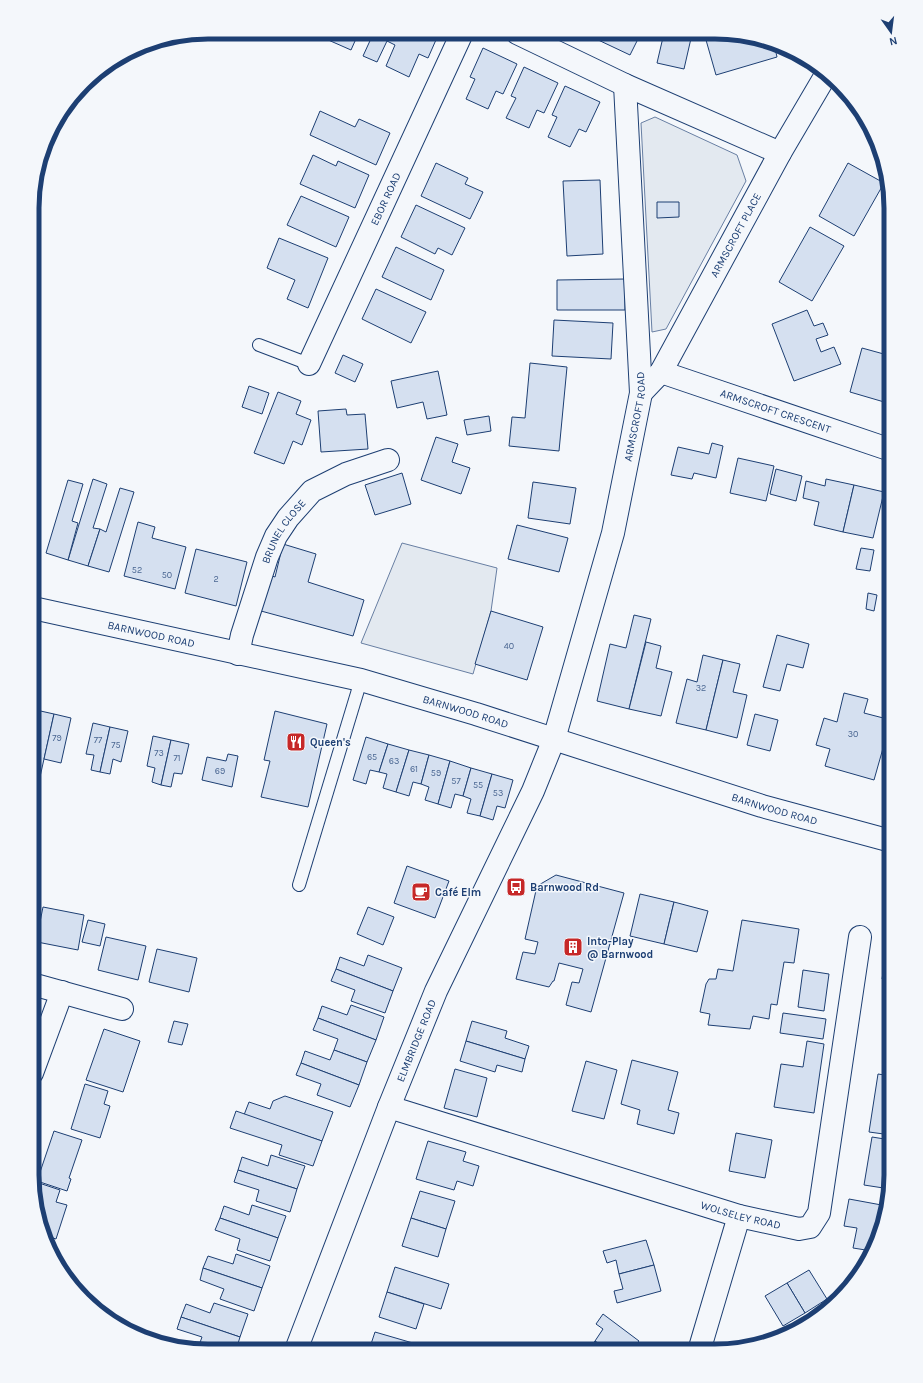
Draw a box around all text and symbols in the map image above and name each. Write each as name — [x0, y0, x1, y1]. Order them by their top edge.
north arrow — [871, 12, 911, 52]
text: N — [888, 34, 899, 48]
street label: EBOR ROAD — [368, 170, 404, 228]
street label: ARMSCROFT PLACE — [708, 191, 764, 280]
street label: ARMSCROFT ROAD — [621, 371, 648, 463]
street label: ARMSCROFT CRESCENT — [718, 387, 833, 436]
street label: BRUNEL CLOSE — [259, 497, 309, 565]
house number: 52 — [132, 565, 142, 575]
house number: 50 — [162, 570, 172, 580]
house number: 2 — [213, 574, 219, 584]
street label: BARNWOOD ROAD — [106, 619, 196, 650]
house number: 40 — [504, 641, 514, 651]
house number: 32 — [696, 683, 706, 693]
street label: BARNWOOD ROAD — [421, 693, 510, 731]
house number: 30 — [848, 729, 858, 739]
restaurant icon: Queen's — [285, 731, 307, 753]
house number: 79 — [52, 733, 62, 743]
house number: 77 — [94, 735, 103, 745]
place label: Queen's — [310, 736, 351, 749]
house number: 75 — [111, 740, 121, 750]
house number: 73 — [154, 748, 164, 758]
house number: 65 — [367, 752, 377, 762]
house number: 71 — [173, 753, 181, 763]
house number: 63 — [389, 756, 399, 766]
house number: 61 — [410, 764, 418, 774]
house number: 69 — [215, 766, 225, 776]
house number: 59 — [431, 768, 441, 778]
house number: 57 — [451, 776, 461, 786]
house number: 55 — [473, 780, 483, 790]
house number: 53 — [493, 788, 503, 798]
street label: BARNWOOD ROAD — [730, 791, 819, 828]
bus stop icon: Barnwood Rd — [505, 876, 527, 898]
cafe icon: Café Elm — [410, 881, 432, 903]
place label: Barnwood Rd — [530, 881, 599, 894]
place label: Café Elm — [435, 886, 481, 899]
place label: Into-Play @ Barnwood — [587, 935, 653, 961]
building icon: Into-Play @ Barnwood — [562, 936, 584, 958]
street label: ELMBRIDGE ROAD — [394, 997, 439, 1084]
street label: WOLSELEY ROAD — [699, 1198, 782, 1232]

